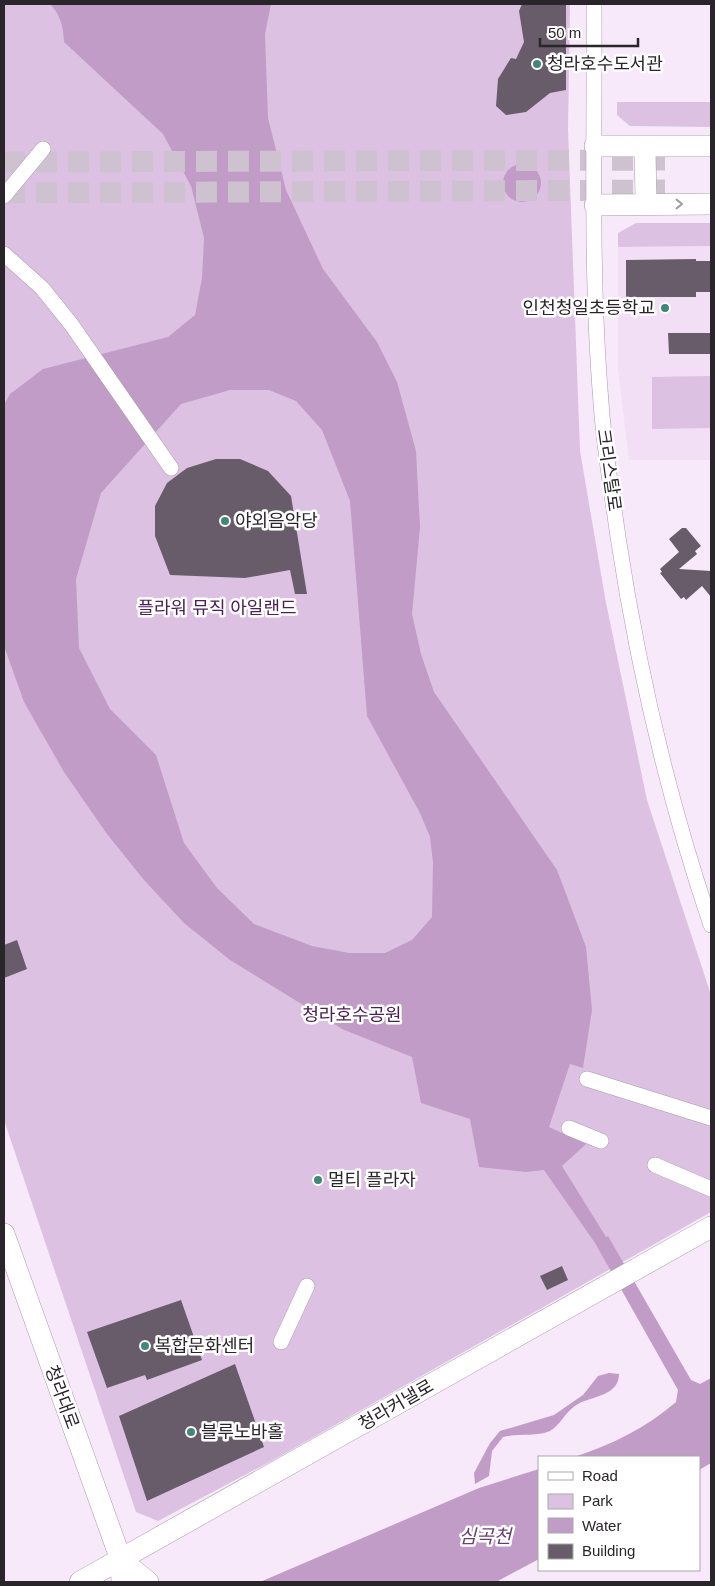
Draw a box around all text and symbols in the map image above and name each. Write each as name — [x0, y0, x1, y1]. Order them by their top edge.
scale bar — [540, 15, 638, 47]
text: 50 m — [548, 24, 581, 41]
place label: 청라호수도서관 — [547, 54, 663, 74]
marker: 청라호수도서관 — [531, 58, 543, 70]
one-way arrow — [676, 199, 683, 209]
place label: 인천청일초등학교 — [523, 298, 655, 318]
marker: 인천청일초등학교 — [659, 302, 671, 314]
street label: 크리스탈로 — [593, 428, 625, 512]
place label: 야외음악당 — [235, 511, 318, 531]
marker: 야외음악당 — [219, 515, 231, 527]
park label: 플라워 뮤직 아일랜드 — [137, 598, 297, 618]
park label: 청라호수공원 — [302, 1005, 402, 1025]
place label: 멀티 플라자 — [328, 1170, 416, 1190]
marker: 멀티 플라자 — [312, 1174, 324, 1186]
place label: 복합문화센터 — [155, 1336, 254, 1356]
marker: 복합문화센터 — [139, 1340, 151, 1352]
street label: 청라대로 — [41, 1362, 83, 1432]
street label: 청라커낼로 — [355, 1376, 437, 1434]
place label: 블루노바홀 — [201, 1422, 284, 1442]
marker: 블루노바홀 — [185, 1426, 197, 1438]
legend — [538, 1456, 700, 1571]
text: Road — [582, 1467, 618, 1484]
text: Park — [582, 1492, 613, 1509]
text: Water — [582, 1517, 621, 1534]
water label: 심곡천 — [459, 1526, 513, 1547]
text: Building — [582, 1542, 635, 1559]

